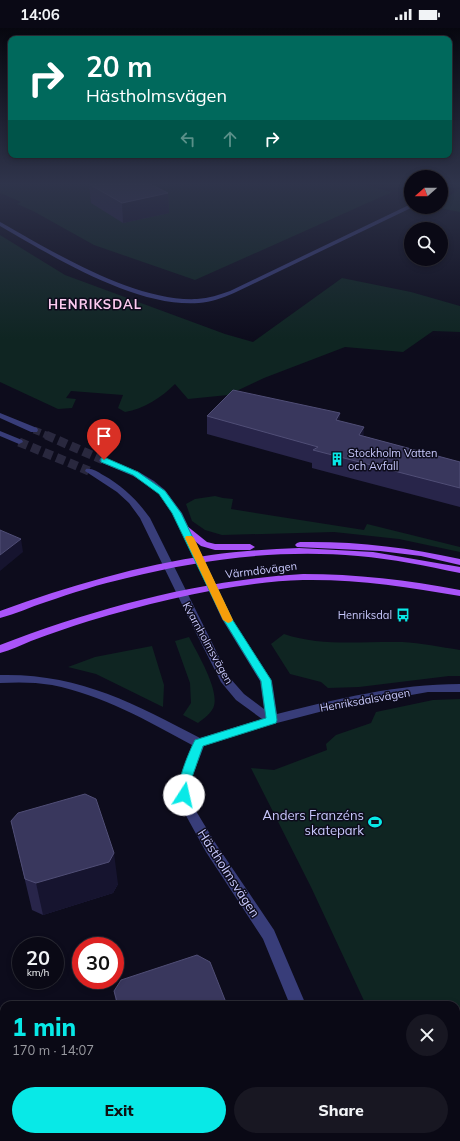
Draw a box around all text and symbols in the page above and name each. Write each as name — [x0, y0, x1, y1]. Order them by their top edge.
text: 14:06 — [20, 5, 60, 24]
text: 20 m — [86, 49, 152, 84]
icon: right — [20, 52, 72, 104]
text: Hästholmsvägen — [86, 84, 227, 107]
icon: left — [177, 128, 199, 150]
icon: ahead — [219, 128, 241, 150]
icon: right — [261, 128, 283, 150]
north arrow — [404, 170, 448, 214]
map controls — [404, 170, 448, 266]
button: search — [404, 222, 448, 266]
district label: HENRIKSDAL — [48, 296, 142, 312]
pin — [87, 419, 121, 460]
icon: arrive — [93, 425, 115, 447]
place label: Stockholm Vatten och Avfall — [348, 446, 437, 473]
building icon: Stockholm Vatten och Avfall — [329, 451, 345, 467]
street label: Värmdövägen — [224, 559, 298, 581]
street label: Kvarnholmsvägen — [180, 600, 236, 686]
bus stop icon: Henriksdal — [395, 607, 411, 623]
place label: Henriksdal — [338, 608, 392, 622]
street label: Henriksdalsvägen — [319, 685, 411, 715]
position arrow — [163, 774, 205, 816]
place label: Anders Franzéns skatepark — [262, 807, 364, 838]
sports icon: Anders Franzéns skatepark — [367, 814, 383, 830]
street label: Hästholmsvägen — [195, 826, 263, 920]
speed limit sign: 30 — [72, 937, 124, 989]
text: 20 — [26, 945, 50, 970]
text: km/h — [27, 966, 49, 979]
text: 1 min — [12, 1012, 76, 1042]
button: close — [406, 1014, 448, 1056]
text: 170 m · 14:07 — [12, 1042, 94, 1058]
button: Exit — [12, 1087, 226, 1133]
button: Share — [234, 1087, 448, 1133]

